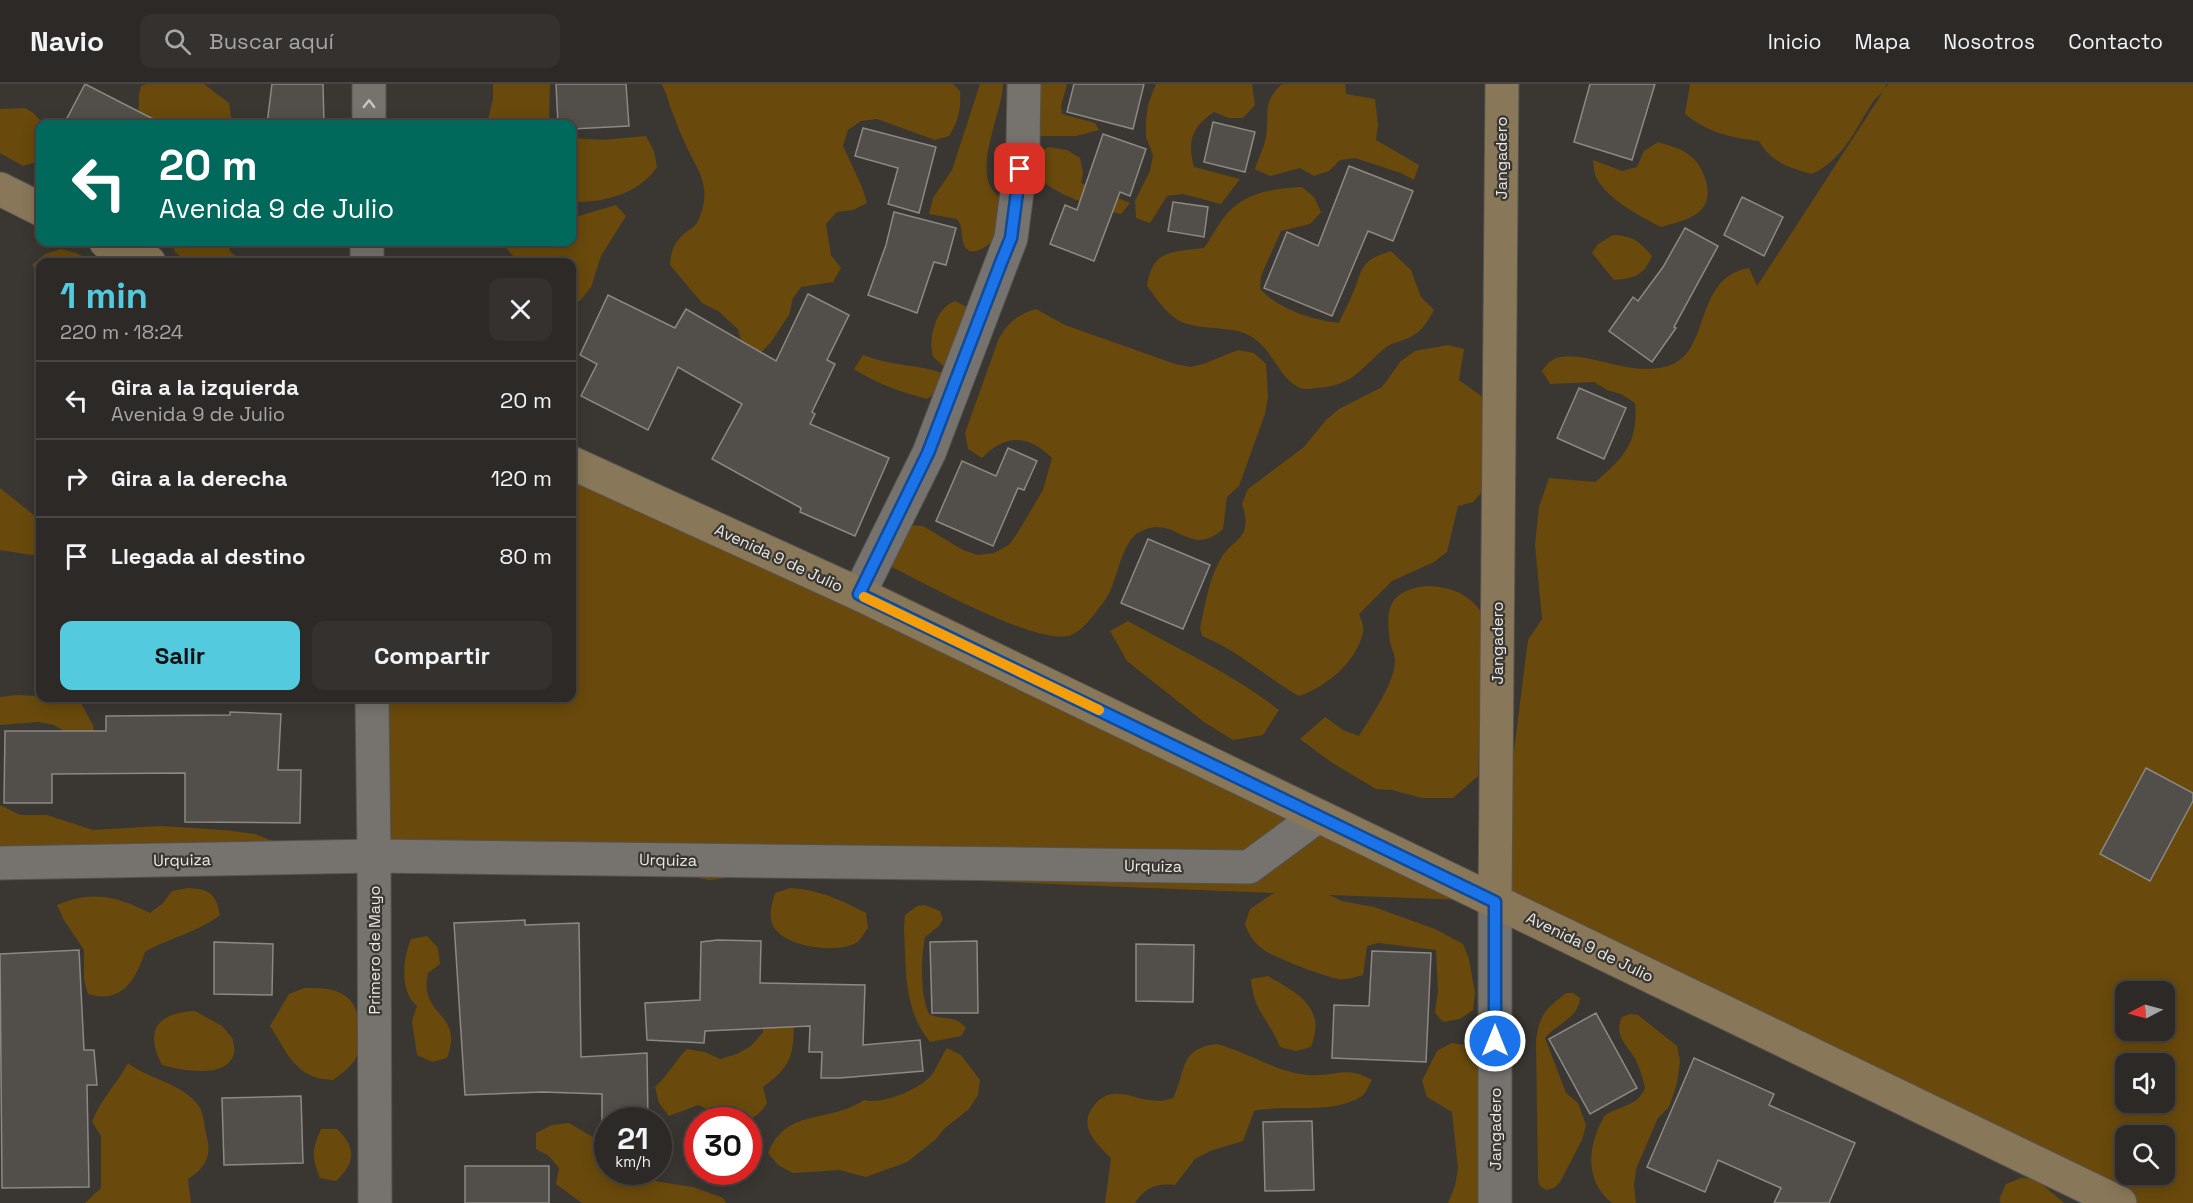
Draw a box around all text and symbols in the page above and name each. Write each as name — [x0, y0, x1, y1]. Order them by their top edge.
search box — [140, 14, 560, 68]
text: Navio — [30, 23, 104, 59]
icon: search — [161, 25, 194, 58]
text: Buscar aquí — [209, 27, 334, 55]
text: Inicio — [1768, 28, 1822, 55]
text: Mapa — [1855, 28, 1910, 55]
text: Nosotros — [1943, 28, 2035, 55]
text: Contacto — [2068, 28, 2163, 55]
one-way arrow — [363, 100, 375, 109]
street label: Jangadero — [1491, 117, 1512, 199]
text: 20 m — [159, 139, 258, 192]
pin — [994, 143, 1045, 194]
icon: left — [60, 144, 138, 222]
icon: arrive — [1003, 152, 1036, 185]
text: Avenida 9 de Julio — [159, 191, 394, 226]
text: 1 min — [60, 273, 148, 319]
button: close — [489, 278, 552, 341]
text: 220 m · 18:24 — [60, 319, 183, 345]
text: Gira a la izquierda — [111, 373, 299, 401]
icon: left — [60, 384, 93, 417]
text: 20 m — [500, 386, 552, 414]
text: Avenida 9 de Julio — [111, 401, 285, 427]
icon: right — [60, 462, 93, 495]
text: Gira a la derecha — [111, 464, 288, 492]
text: 120 m — [491, 464, 552, 492]
street label: Avenida 9 de Julio — [711, 519, 847, 597]
icon: arrive — [60, 540, 93, 573]
text: Llegada al destino — [111, 542, 305, 570]
text: 80 m — [500, 542, 552, 570]
street label: Jangadero — [1487, 602, 1508, 684]
button: Salir — [60, 621, 300, 690]
button: Compartir — [312, 621, 552, 690]
street label: Urquiza — [153, 849, 211, 871]
street label: Urquiza — [639, 849, 697, 871]
street label: Urquiza — [1124, 855, 1182, 877]
street label: Primero de Mayo — [364, 886, 385, 1014]
street label: Avenida 9 de Julio — [1523, 907, 1657, 987]
north arrow — [2115, 981, 2175, 1041]
map controls — [2115, 981, 2175, 1185]
position arrow — [1463, 1009, 1527, 1073]
button: sound — [2115, 1053, 2175, 1113]
street label: Jangadero — [1485, 1088, 1506, 1170]
speed limit sign: 30 — [684, 1107, 762, 1185]
text: 21 — [617, 1119, 649, 1158]
button: search — [2115, 1125, 2175, 1185]
text: km/h — [615, 1152, 651, 1171]

